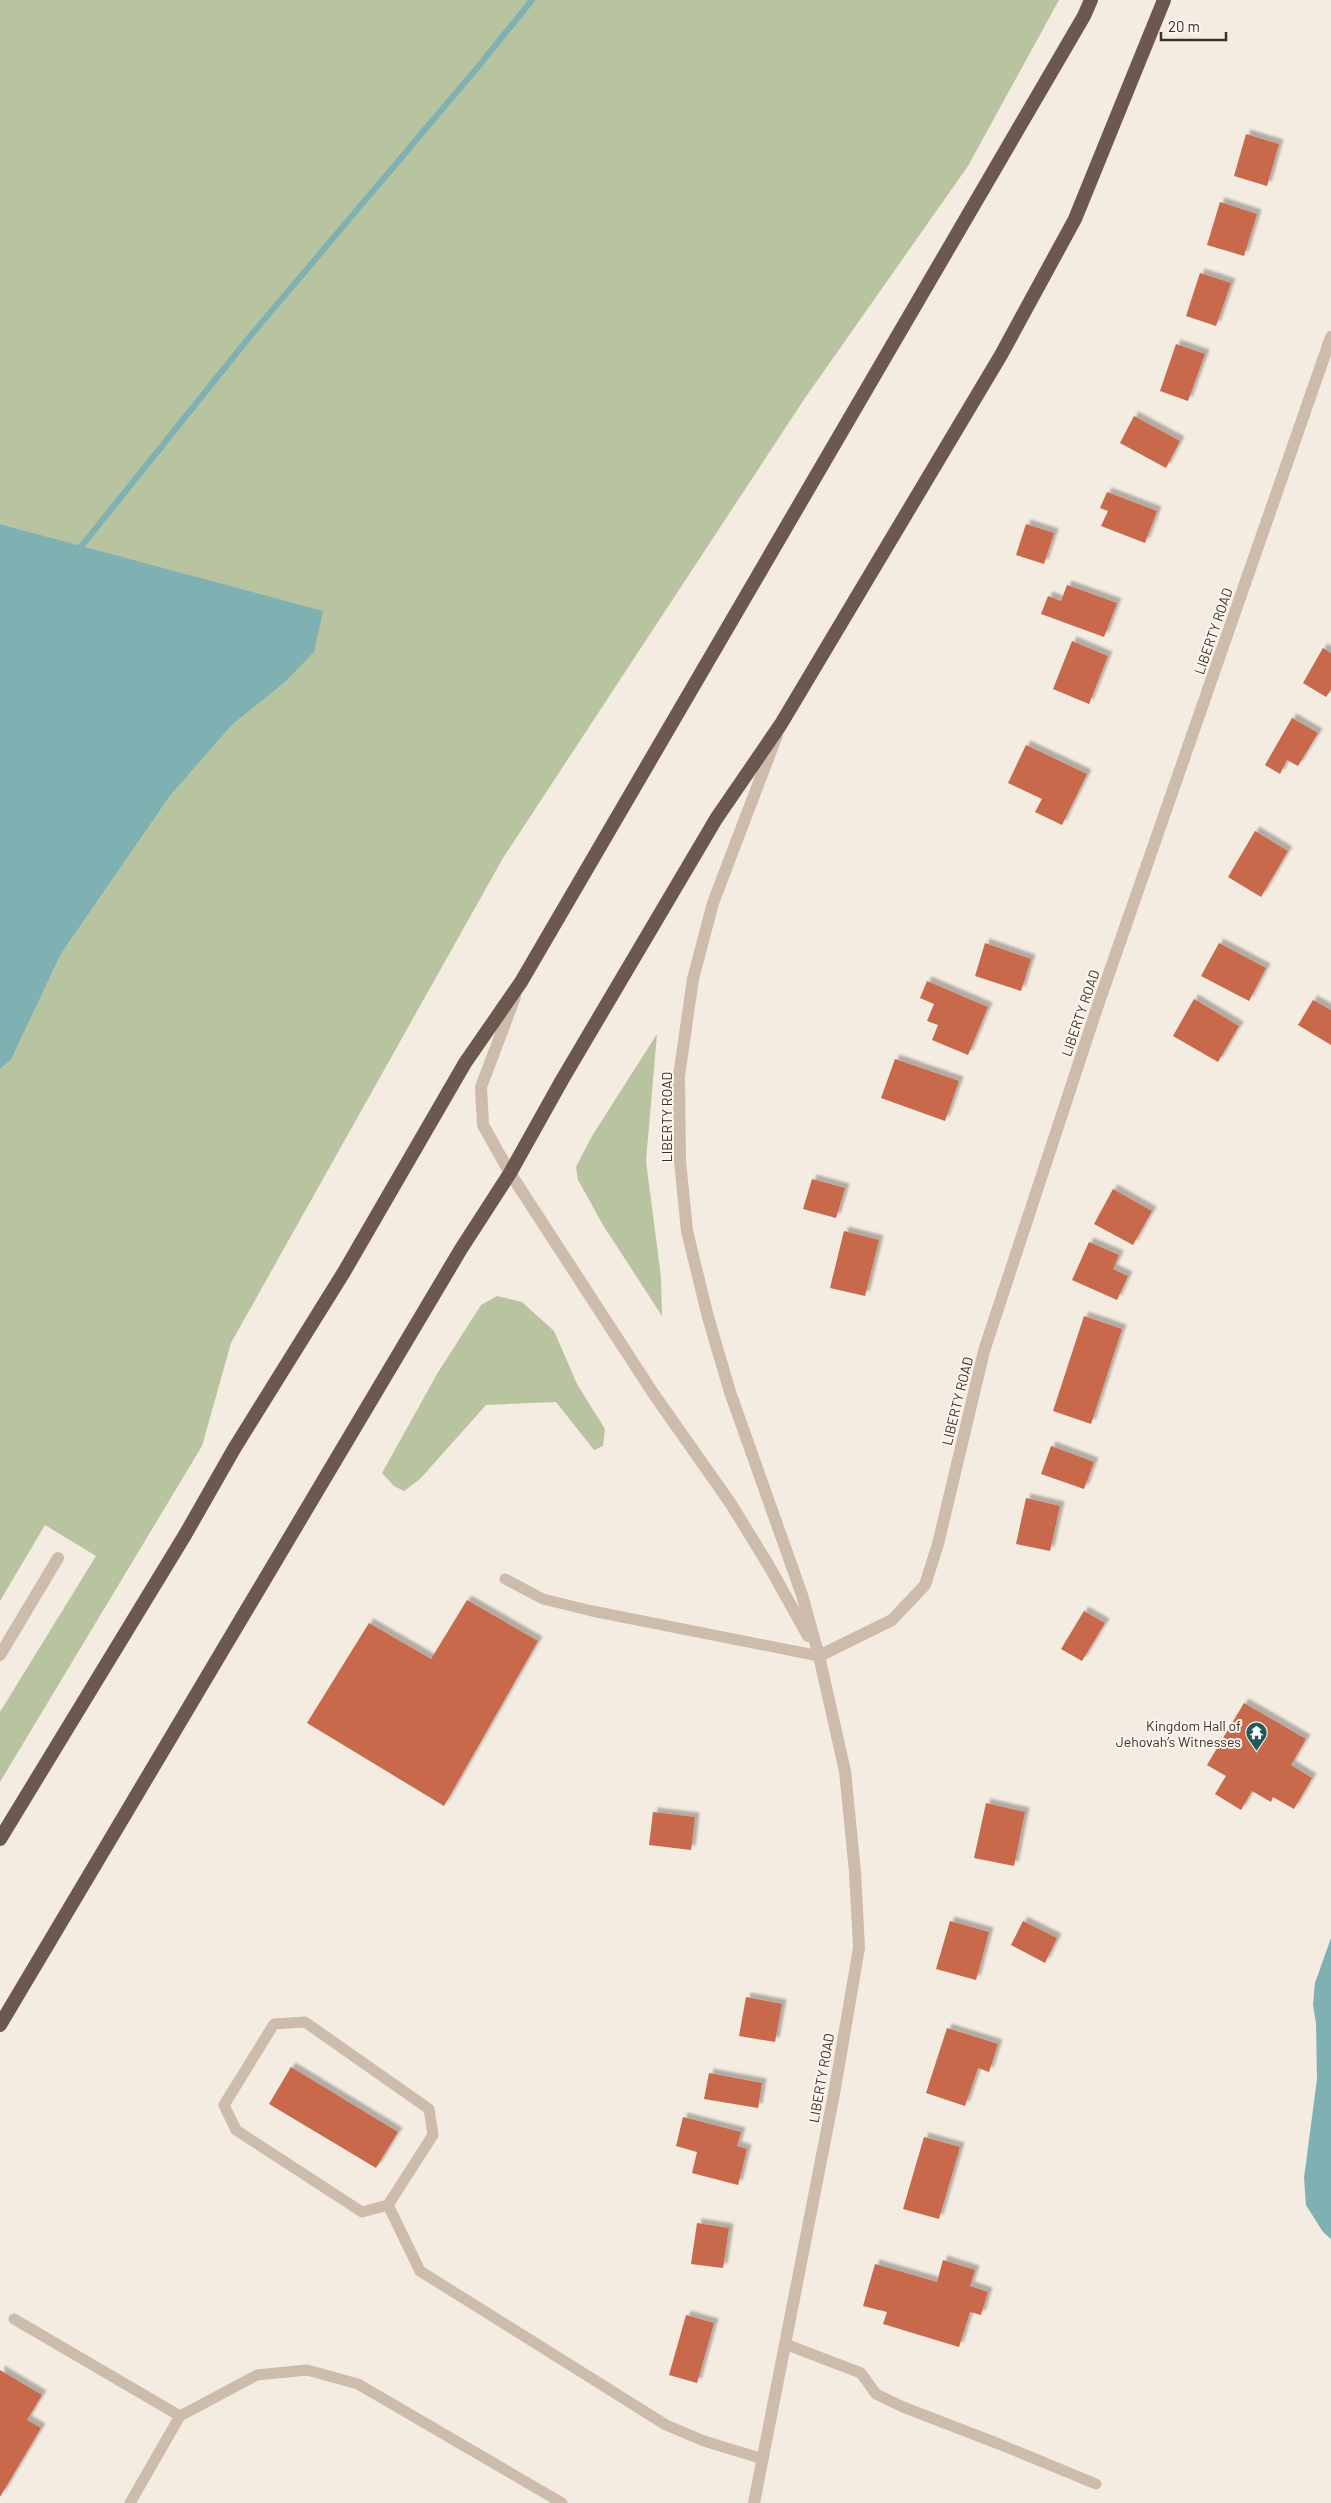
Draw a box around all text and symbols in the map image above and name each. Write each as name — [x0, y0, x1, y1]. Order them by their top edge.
scale bar — [1161, 10, 1226, 42]
text: 20 m — [1168, 17, 1200, 35]
street label: LIBERTY ROAD — [1190, 585, 1236, 677]
street label: LIBERTY ROAD — [1057, 967, 1103, 1059]
street label: LIBERTY ROAD — [658, 1072, 675, 1162]
street label: LIBERTY ROAD — [938, 1355, 976, 1447]
place label: Kingdom Hall of Jehovah’s Witnesses — [1116, 1717, 1241, 1750]
temple icon: Kingdom Hall of Jehovah’s Witnesses — [1245, 1721, 1269, 1752]
street label: LIBERTY ROAD — [805, 2032, 837, 2124]

